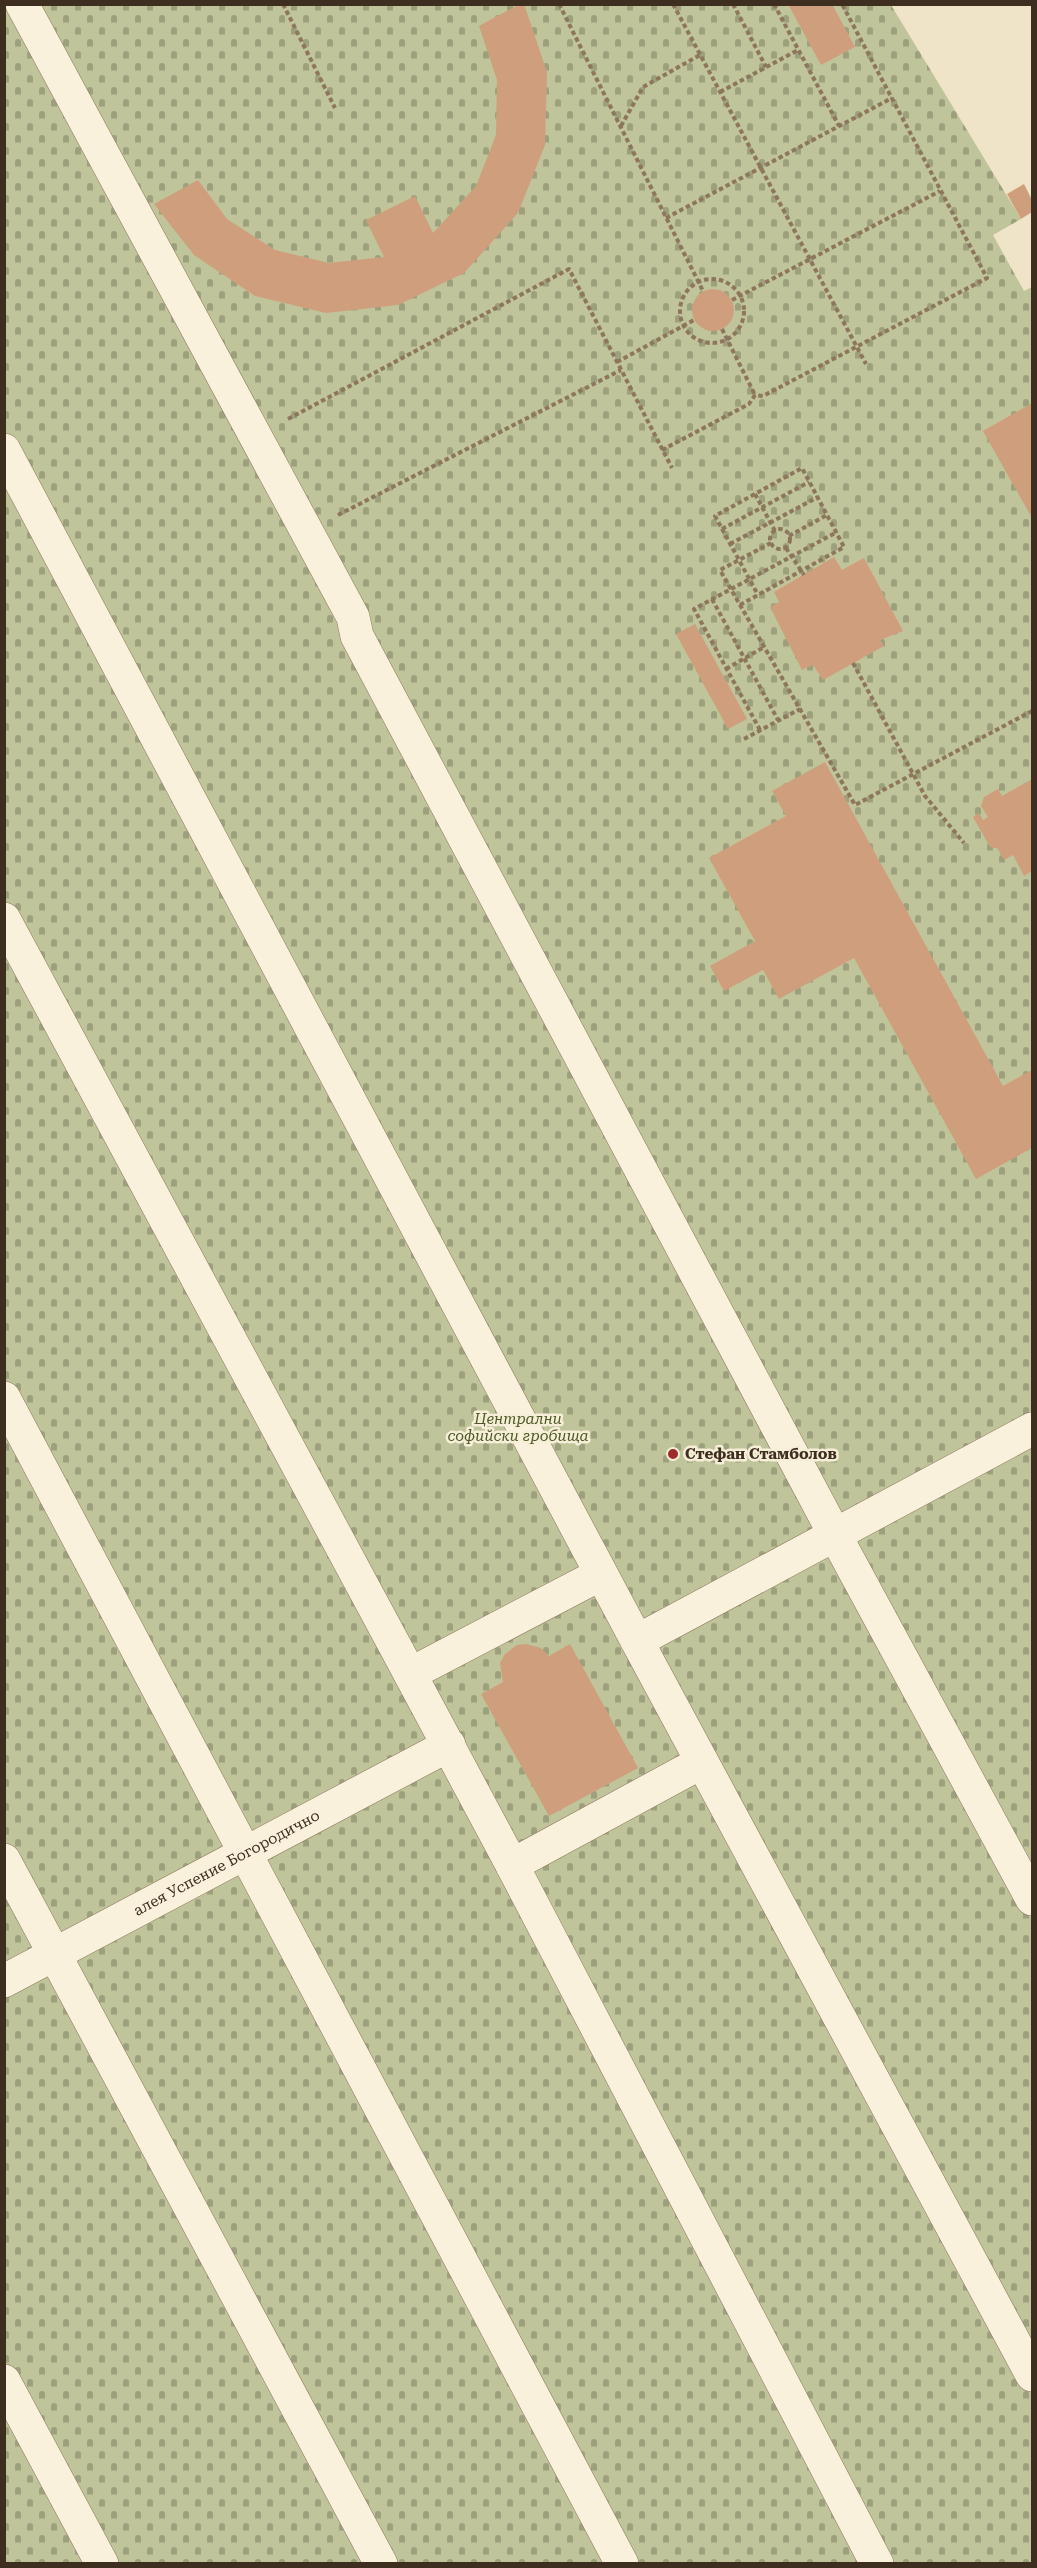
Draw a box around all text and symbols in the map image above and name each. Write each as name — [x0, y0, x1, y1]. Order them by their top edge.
park label: Централни софийски гробища — [447, 1410, 589, 1445]
place label: Стефан Стамболов — [685, 1445, 837, 1463]
marker: Стефан Стамболов — [666, 1447, 680, 1461]
street label: алея Успение Богородично — [130, 1806, 323, 1920]

